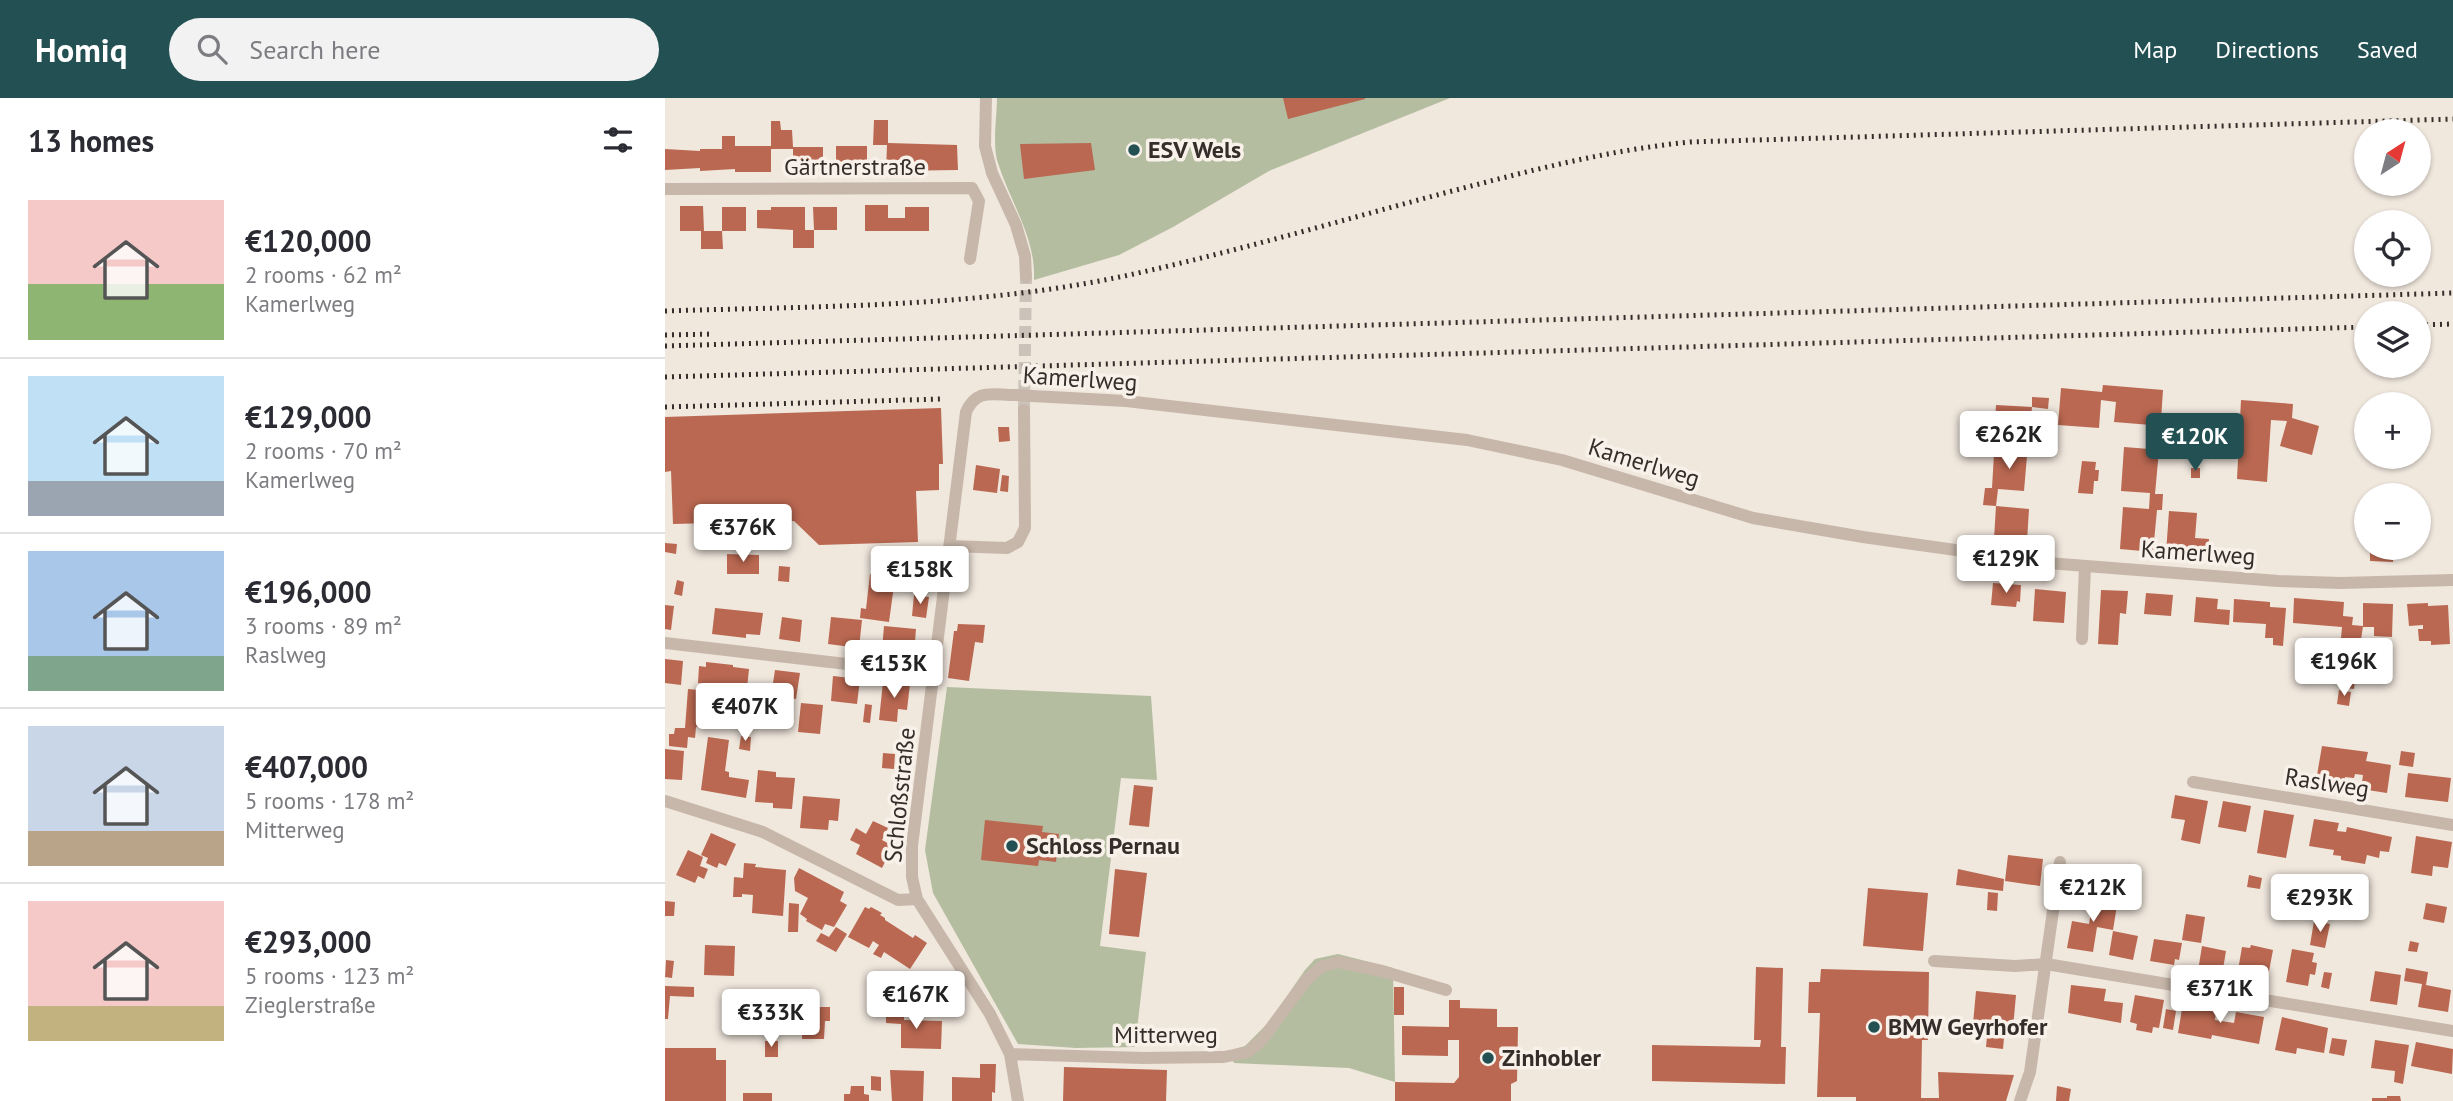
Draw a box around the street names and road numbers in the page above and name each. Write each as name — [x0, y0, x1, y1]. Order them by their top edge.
street label: Gärtnerstraße — [784, 151, 926, 182]
street label: Kamerlweg — [1022, 359, 1138, 398]
street label: Kamerlweg — [1585, 431, 1704, 494]
street label: Kamerlweg — [2140, 533, 2256, 572]
street label: Schloßstraße — [877, 726, 922, 864]
street label: Raslweg — [2283, 761, 2372, 804]
street label: Mitterweg — [1114, 1019, 1218, 1050]

